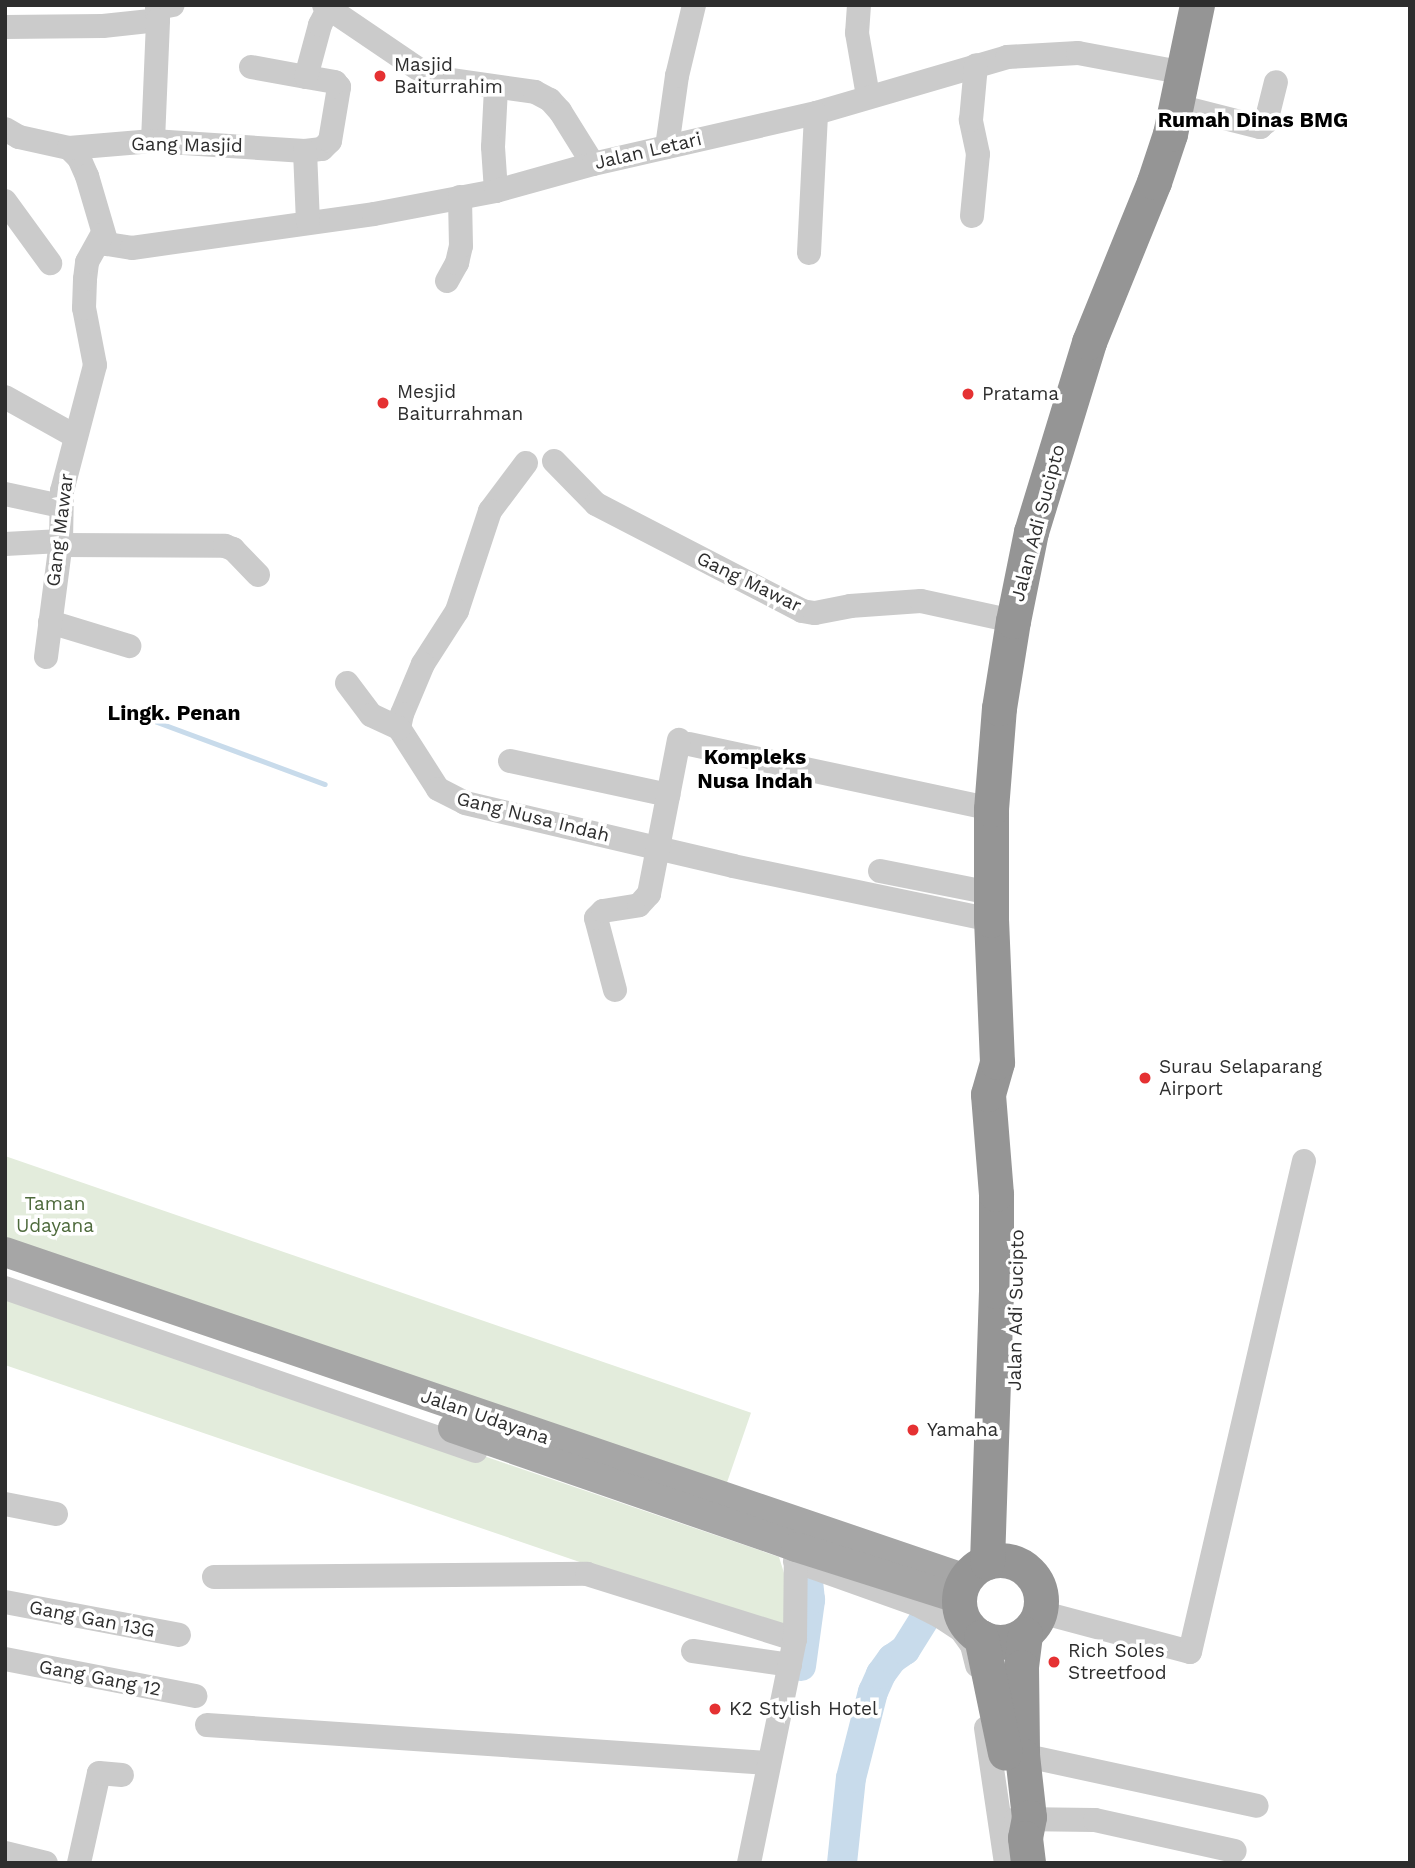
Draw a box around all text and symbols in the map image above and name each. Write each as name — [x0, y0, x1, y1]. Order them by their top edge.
place label: Masjid Baiturrahim — [394, 54, 503, 98]
marker: Masjid Baiturrahim — [372, 68, 388, 84]
district label: Rumah Dinas BMG — [1158, 107, 1348, 133]
street label: Jalan Letari — [592, 128, 704, 174]
street label: Gang Masjid — [131, 133, 243, 157]
place label: Mesjid Baiturrahman — [397, 381, 523, 425]
place label: Pratama — [982, 383, 1059, 405]
marker: Pratama — [960, 386, 976, 402]
marker: Mesjid Baiturrahman — [375, 395, 391, 411]
street label: Jalan Adi Sucipto — [1006, 442, 1070, 604]
street label: Gang Mawar — [42, 472, 78, 588]
street label: Gang Mawar — [693, 547, 805, 617]
district label: Lingk. Penan — [107, 700, 241, 726]
district label: Kompleks Nusa Indah — [697, 744, 813, 794]
street label: Gang Nusa Indah — [454, 787, 612, 847]
place label: Surau Selaparang Airport — [1159, 1056, 1322, 1100]
marker: Surau Selaparang Airport — [1137, 1070, 1153, 1086]
park label: Taman Udayana — [16, 1193, 94, 1237]
street label: Jalan Adi Sucipto — [1003, 1229, 1029, 1391]
street label: Jalan Udayana — [418, 1384, 552, 1450]
place label: Yamaha — [927, 1419, 998, 1441]
marker: Yamaha — [905, 1422, 921, 1438]
street label: Gang Gan 13G — [27, 1596, 157, 1642]
place label: Rich Soles Streetfood — [1068, 1640, 1167, 1684]
marker: Rich Soles Streetfood — [1046, 1654, 1062, 1670]
street label: Gang Gang 12 — [37, 1655, 163, 1701]
place label: K2 Stylish Hotel — [729, 1698, 878, 1720]
marker: K2 Stylish Hotel — [707, 1701, 723, 1717]

